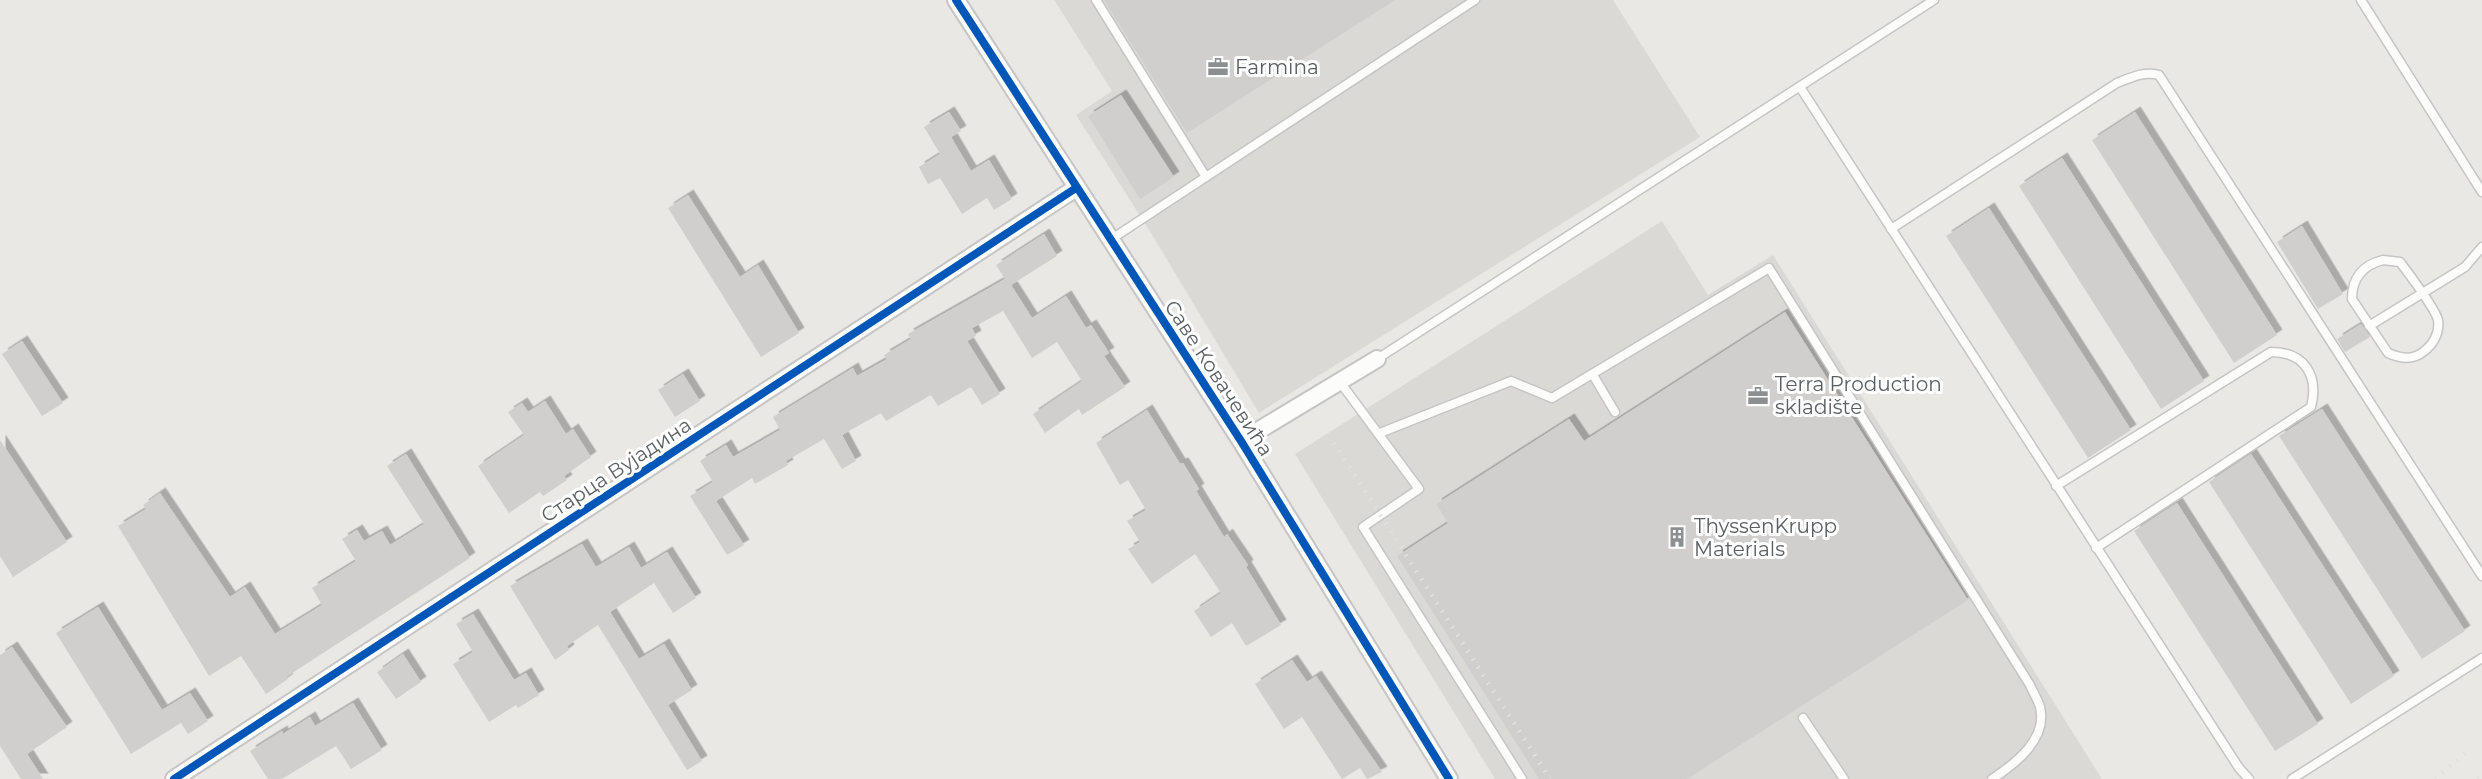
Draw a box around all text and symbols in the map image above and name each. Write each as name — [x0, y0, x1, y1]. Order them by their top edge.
office icon: Farmina — [1206, 55, 1230, 79]
place label: Farmina — [1235, 55, 1319, 79]
street label: Саве Ковачевића — [1160, 296, 1278, 460]
place label: Terra Production skladište — [1775, 372, 1942, 419]
office icon: Terra Production skladište — [1746, 384, 1770, 408]
street label: Старца Вујадина — [536, 412, 696, 528]
place label: ThyssenKrupp Materials — [1694, 514, 1837, 561]
building icon: ThyssenKrupp Materials — [1665, 525, 1689, 549]

